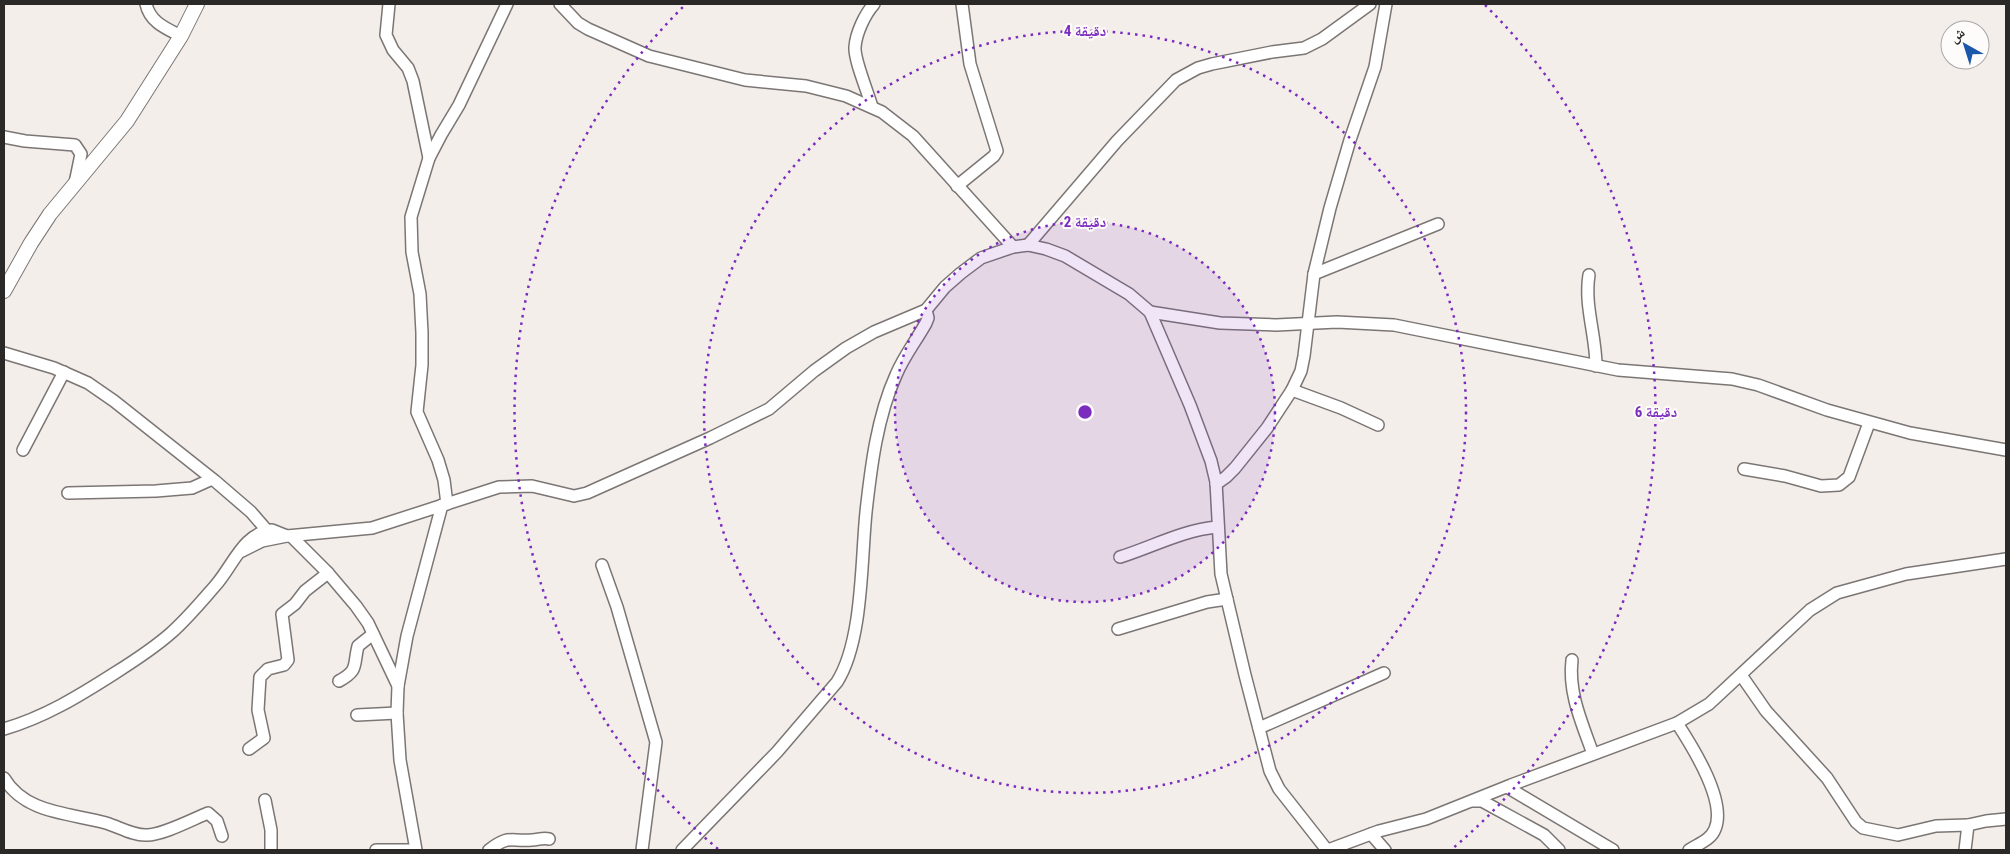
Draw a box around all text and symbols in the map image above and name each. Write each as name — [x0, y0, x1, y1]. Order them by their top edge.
north arrow — [1940, 20, 1990, 70]
text: 4 دقيقة — [1064, 22, 1106, 40]
text: ش — [1946, 24, 1968, 47]
text: 2 دقيقة — [1064, 213, 1106, 231]
centre of rings — [1076, 403, 1094, 421]
text: 6 دقيقة — [1635, 403, 1677, 421]

